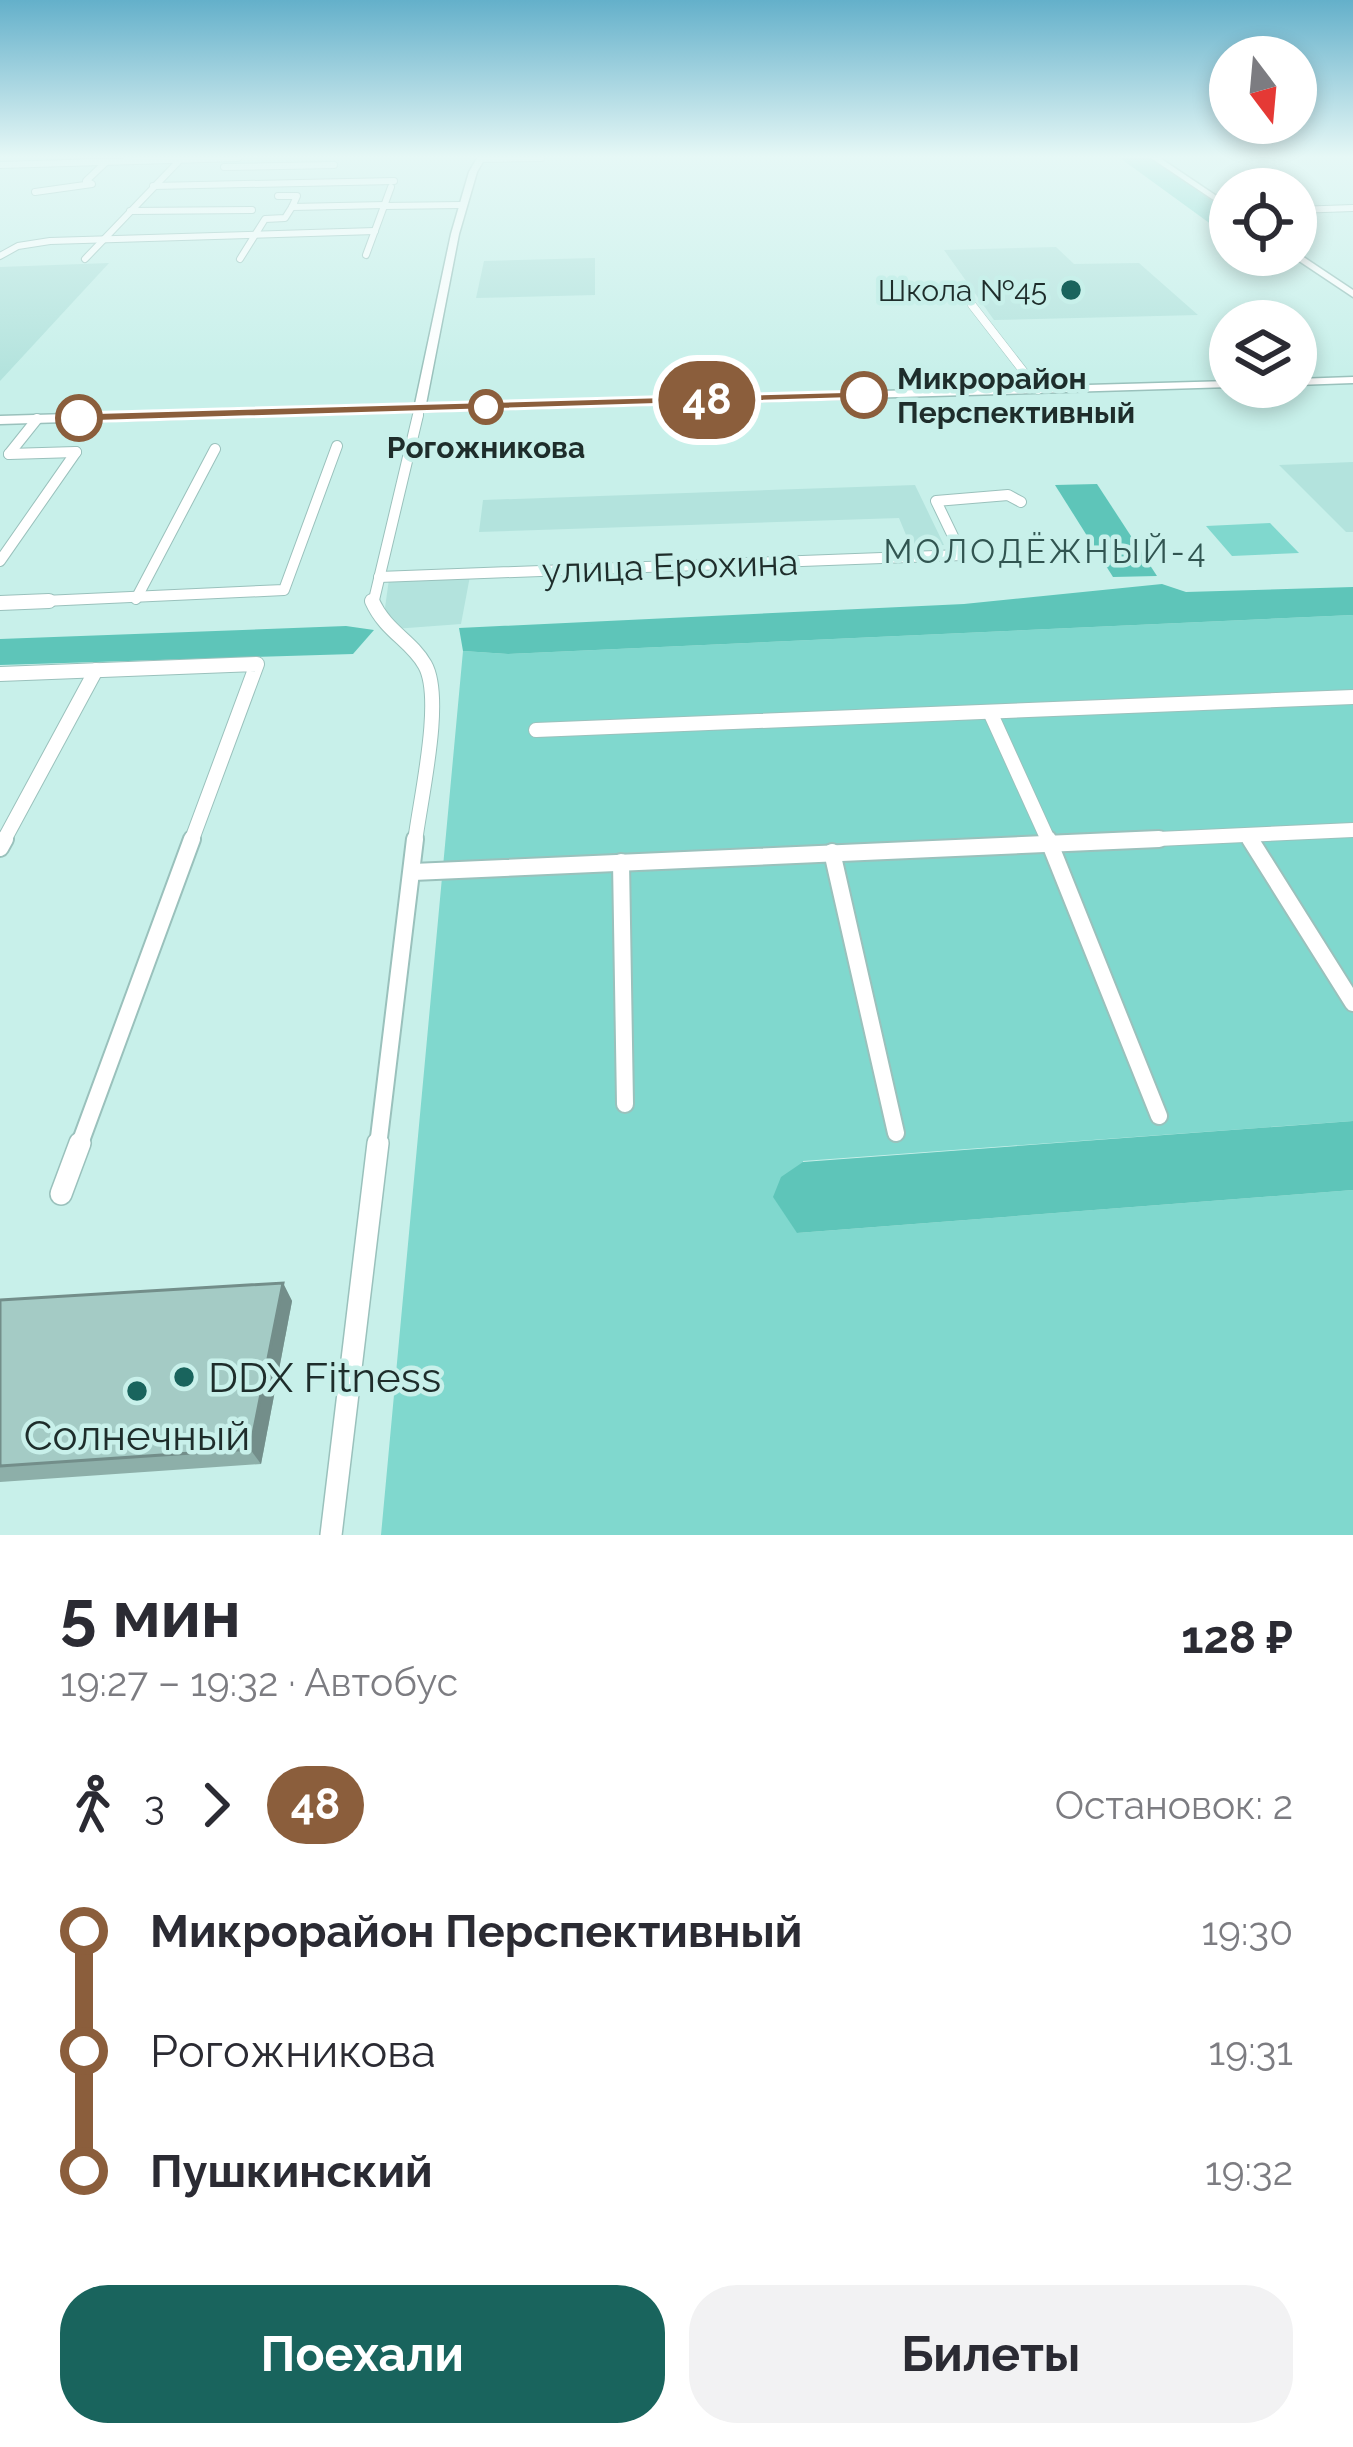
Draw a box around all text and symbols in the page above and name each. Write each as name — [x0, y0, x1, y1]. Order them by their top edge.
north arrow — [1209, 36, 1317, 144]
map controls — [1209, 36, 1317, 408]
button: locate — [1209, 168, 1317, 276]
place label: Школа №45 — [878, 273, 1047, 308]
marker: Школа №45 — [1058, 277, 1084, 303]
button: layers — [1209, 300, 1317, 408]
line badge: 48 — [653, 361, 761, 439]
place label: Микрорайон Перспективный — [897, 361, 1135, 430]
marker: Микрорайон Перспективный — [842, 373, 886, 417]
text: 48 — [682, 375, 732, 424]
marker: Рогожникова — [470, 391, 502, 423]
unlabelled marker — [57, 396, 101, 440]
place label: Рогожникова — [387, 430, 585, 465]
district label: МОЛОДЁЖНЫЙ-4 — [883, 532, 1209, 571]
street label: улица Ерохина — [541, 541, 799, 591]
place label: DDX Fitness — [208, 1353, 441, 1402]
marker: DDX Fitness — [171, 1364, 197, 1390]
marker: Солнечный — [124, 1378, 150, 1404]
place label: Солнечный — [24, 1411, 250, 1460]
text: 5 мин — [60, 1575, 241, 1652]
text: 128 ₽ — [1181, 1611, 1293, 1664]
text: 19:27 – 19:32 · Автобус — [60, 1659, 458, 1705]
icon: walk — [60, 1772, 126, 1838]
icon: forward — [183, 1772, 249, 1838]
text: 48 — [291, 1780, 340, 1829]
text: 3 — [144, 1782, 165, 1828]
text: Остановок: 2 — [1055, 1782, 1293, 1828]
text: Микрорайон Перспективный — [150, 1905, 802, 1958]
text: 19:30 — [1201, 1908, 1293, 1954]
text: Рогожникова — [150, 2025, 436, 2078]
text: 19:31 — [1209, 2028, 1293, 2074]
text: Пушкинский — [150, 2145, 433, 2198]
text: 19:32 — [1205, 2148, 1293, 2194]
button: Поехали — [60, 2285, 665, 2423]
button: Билеты — [689, 2285, 1293, 2423]

